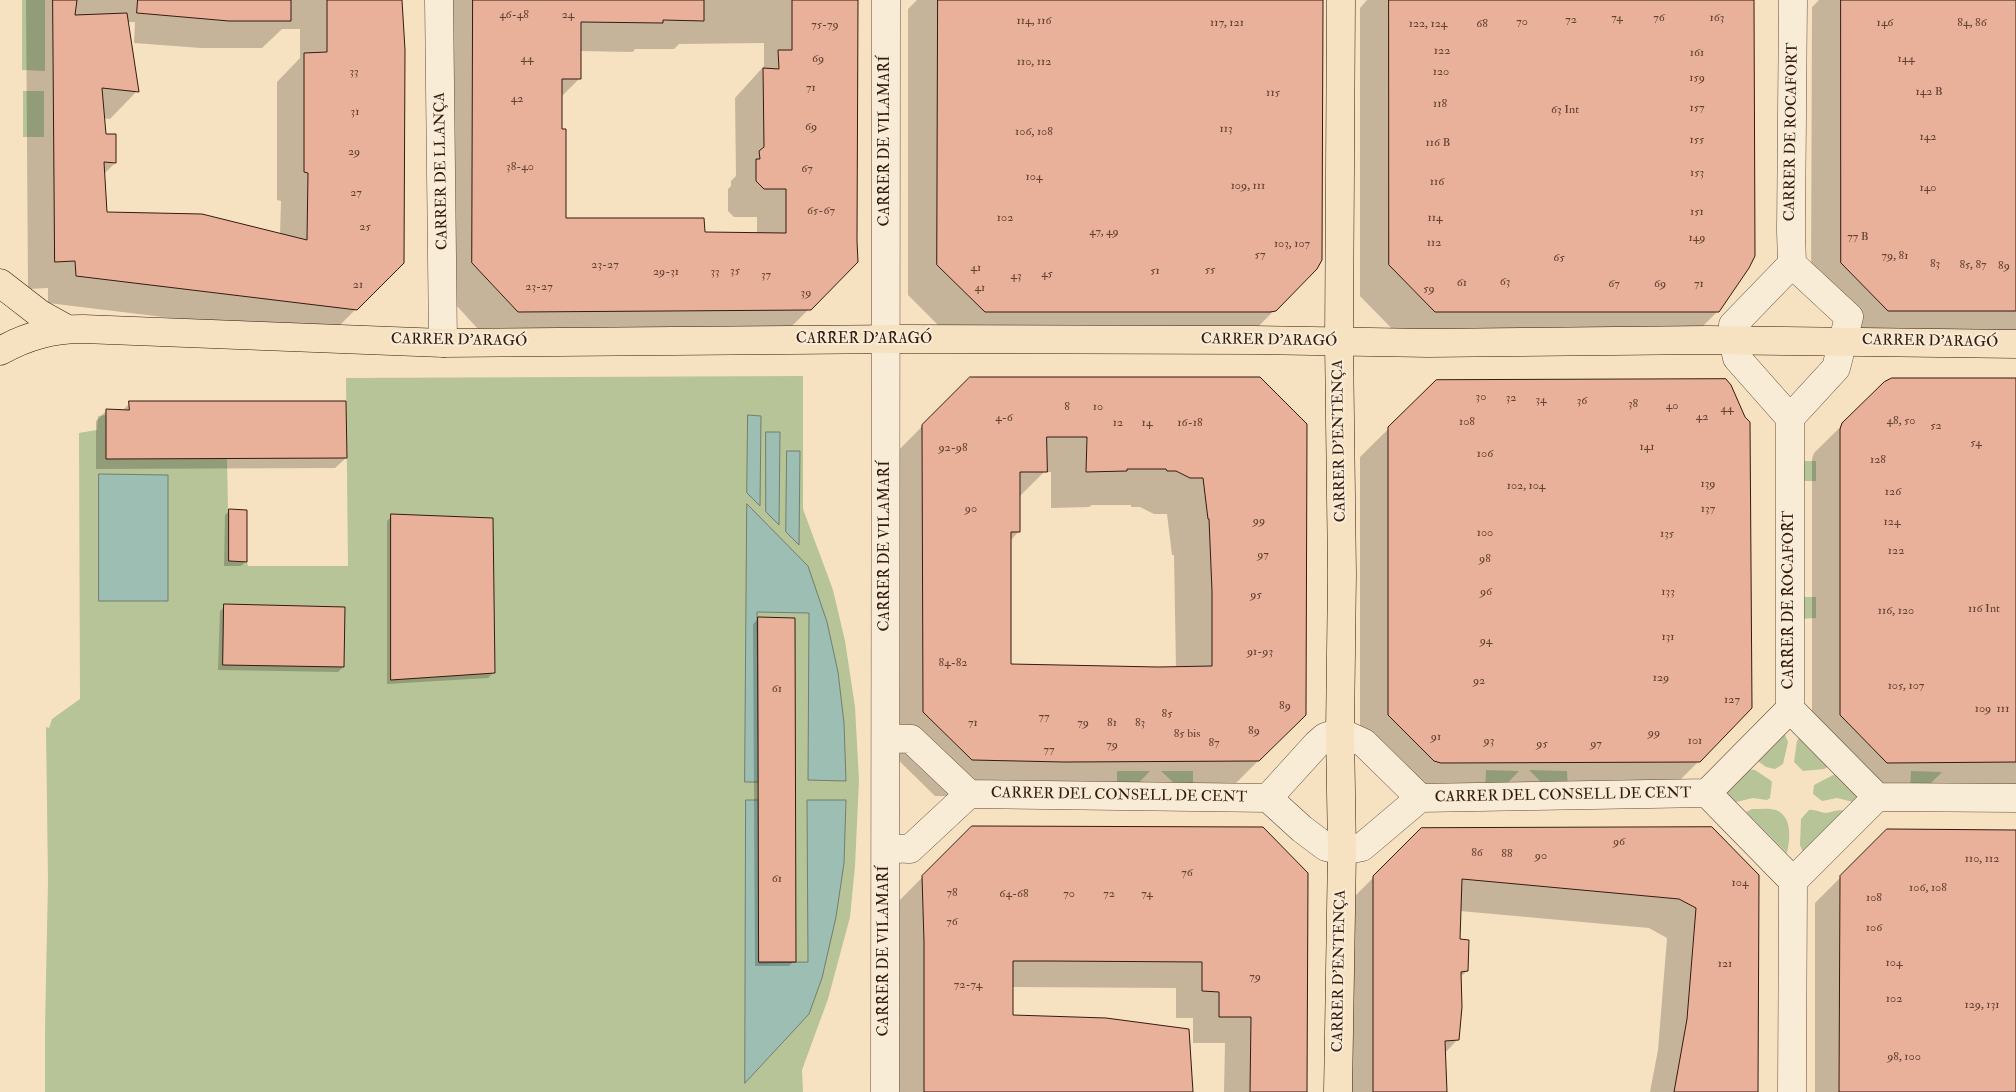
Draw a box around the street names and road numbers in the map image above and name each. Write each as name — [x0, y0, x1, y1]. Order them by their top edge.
street label: CARRER DE ROCAFORT — [1781, 42, 1803, 222]
street label: CARRER DE VILAMARÍ — [877, 56, 895, 226]
street label: CARRER DE LLANÇA — [432, 92, 452, 250]
street label: CARRER D'ARAGÓ — [391, 331, 527, 351]
street label: CARRER D'ARAGÓ — [796, 331, 932, 349]
street label: CARRER D'ARAGÓ — [1201, 331, 1337, 351]
street label: CARRER D'ARAGÓ — [1862, 332, 1998, 352]
street label: CARRER D'ENTENÇA — [1330, 359, 1350, 523]
street label: CARRER DE VILAMARÍ — [877, 461, 895, 631]
street label: CARRER DE ROCAFORT — [1781, 511, 1799, 689]
street label: CARRER DEL CONSELL DE CENT — [991, 785, 1247, 807]
street label: CARRER DEL CONSELL DE CENT — [1435, 785, 1691, 807]
street label: CARRER DE VILAMARÍ — [876, 866, 894, 1036]
street label: CARRER D'ENTENÇA — [1330, 889, 1350, 1053]

